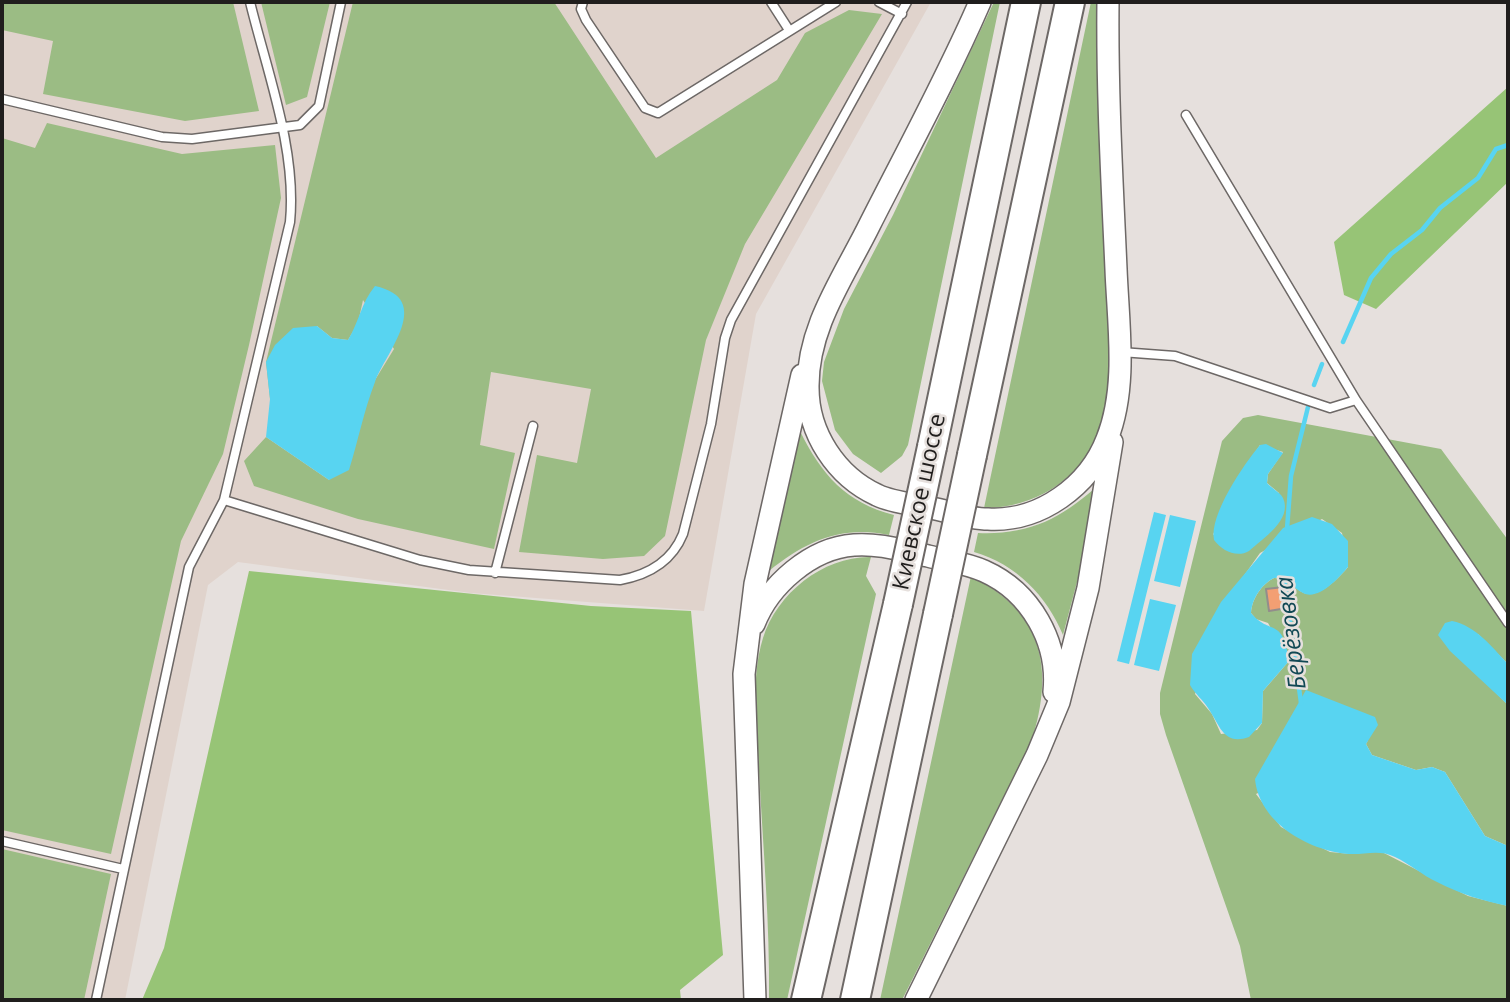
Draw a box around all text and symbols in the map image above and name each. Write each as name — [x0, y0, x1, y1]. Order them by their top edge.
street label: Киевское шоссе — [888, 411, 952, 593]
water label: Берёзовка — [1271, 575, 1313, 691]

